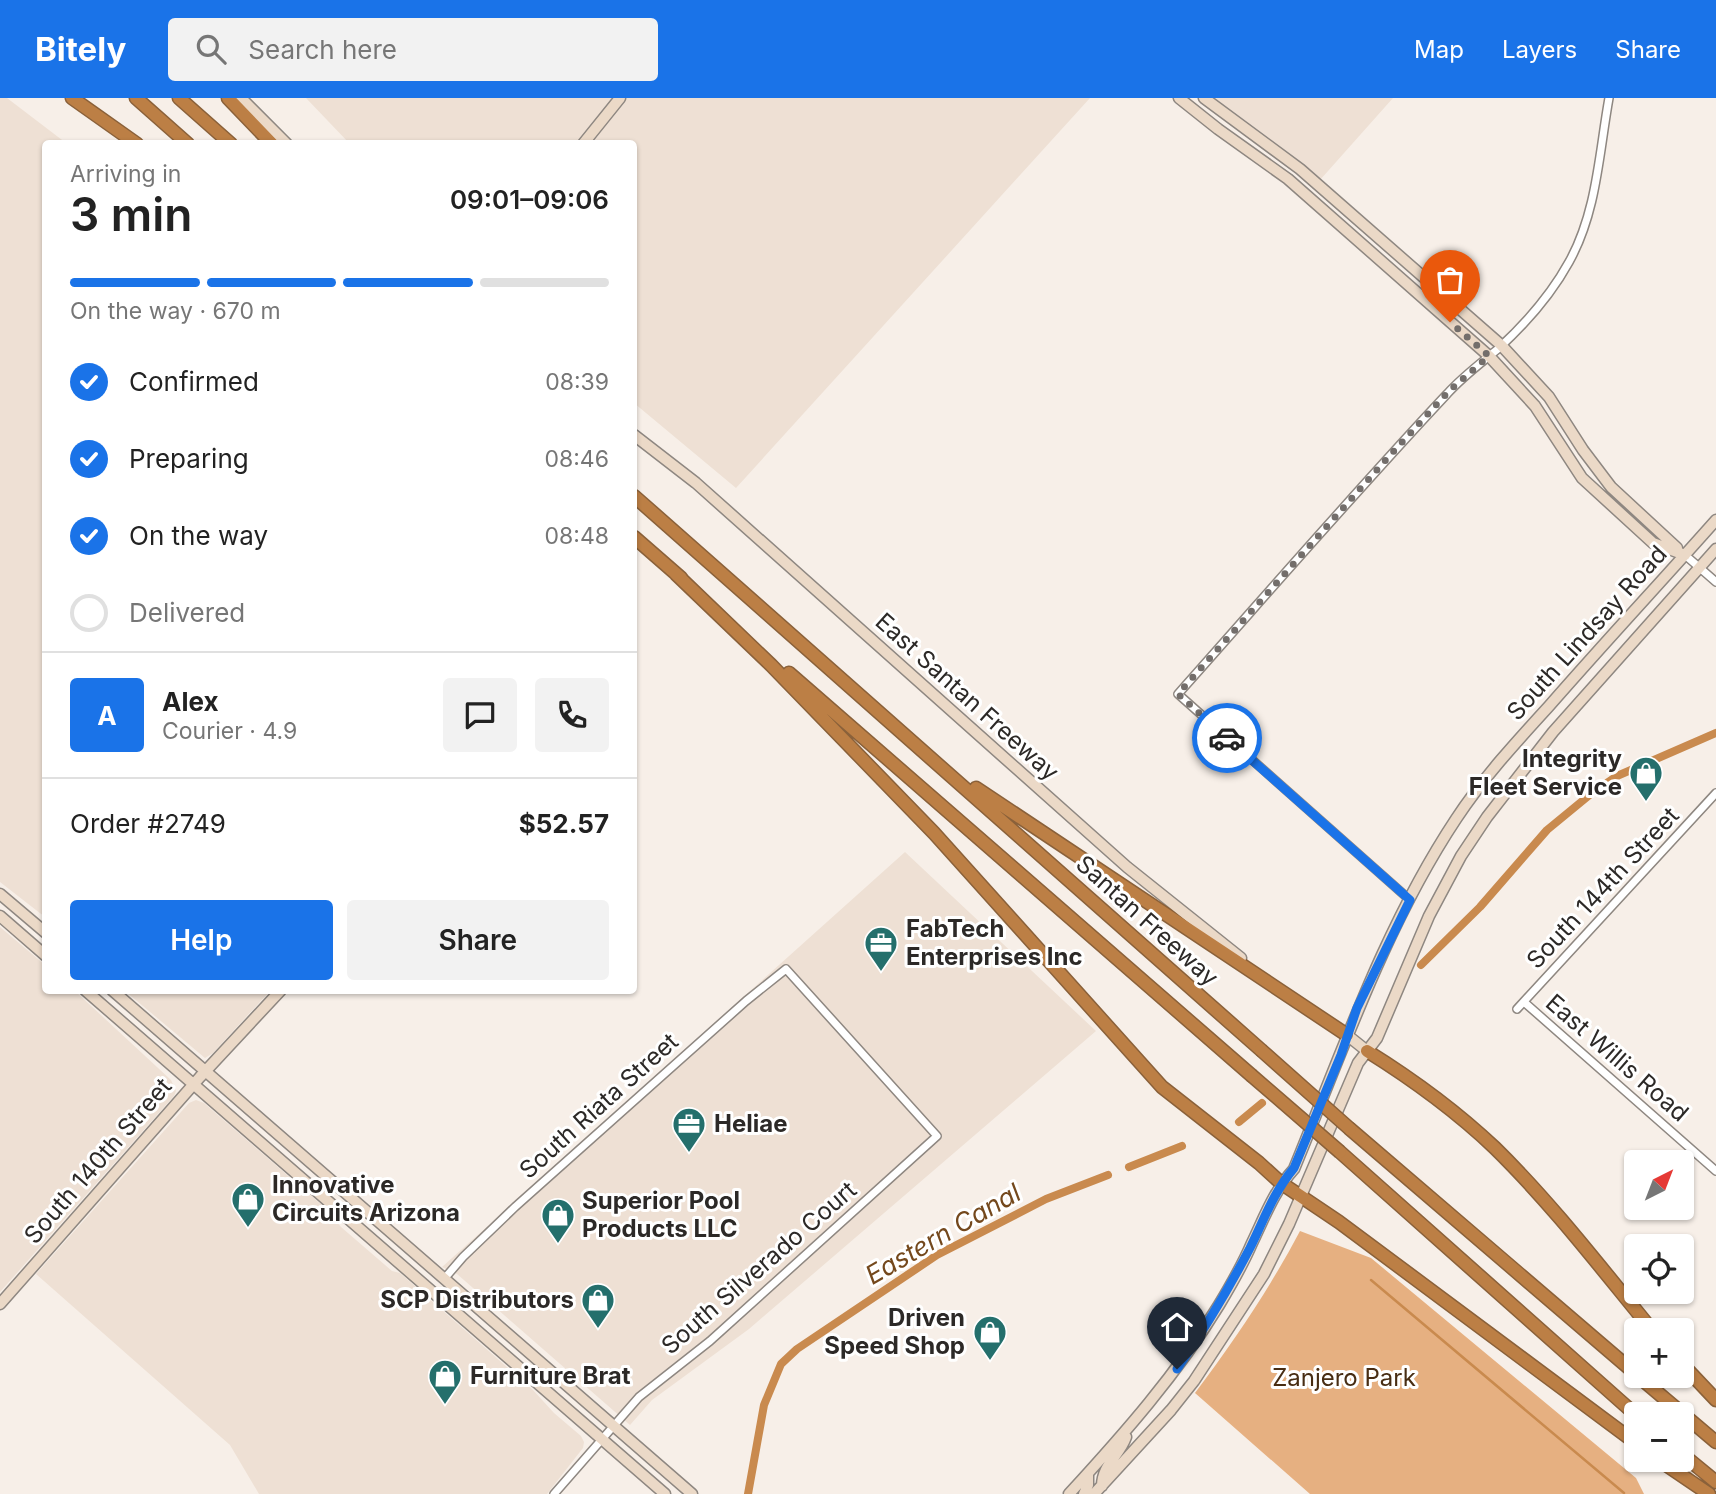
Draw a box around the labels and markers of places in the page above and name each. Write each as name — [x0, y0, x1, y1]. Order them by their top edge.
pin — [1420, 250, 1480, 322]
place label: Integrity Fleet Service — [1469, 744, 1623, 801]
shop icon: Integrity Fleet Service — [1627, 754, 1665, 803]
place label: FabTech Enterprises Inc — [906, 914, 1083, 971]
office icon: FabTech Enterprises Inc — [862, 924, 900, 973]
office icon: Heliae — [670, 1105, 708, 1154]
place label: Heliae — [714, 1109, 787, 1138]
place label: Innovative Circuits Arizona — [272, 1170, 460, 1227]
shop icon: Innovative Circuits Arizona — [229, 1180, 267, 1229]
place label: Superior Pool Products LLC — [582, 1186, 740, 1243]
shop icon: Superior Pool Products LLC — [539, 1196, 577, 1245]
shop icon: SCP Distributors — [579, 1281, 617, 1330]
place label: SCP Distributors — [380, 1285, 574, 1314]
pin — [1147, 1297, 1207, 1369]
place label: Driven Speed Shop — [824, 1303, 965, 1360]
shop icon: Driven Speed Shop — [971, 1313, 1009, 1362]
shop icon: Furniture Brat — [426, 1357, 464, 1406]
place label: Furniture Brat — [470, 1361, 631, 1390]

